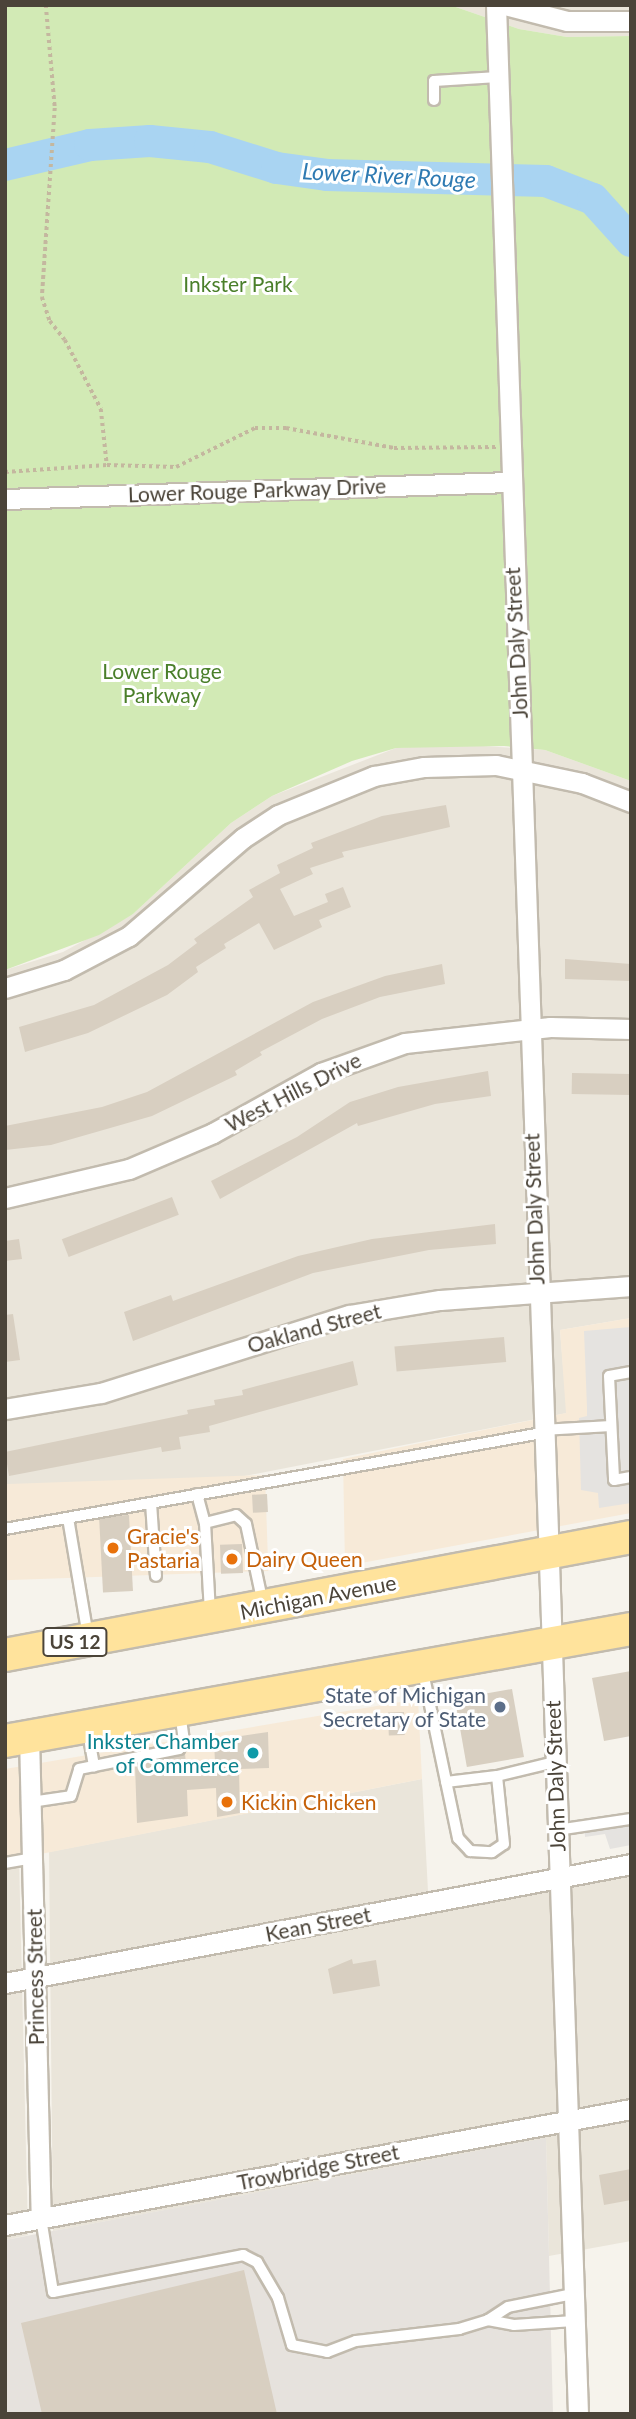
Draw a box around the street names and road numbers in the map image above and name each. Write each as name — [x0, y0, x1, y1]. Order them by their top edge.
street label: Lower Rouge Parkway Drive — [127, 473, 387, 507]
street label: John Daly Street — [499, 567, 533, 719]
street label: West Hills Drive — [221, 1047, 365, 1137]
street label: John Daly Street — [519, 1133, 549, 1285]
street label: Oakland Street — [244, 1298, 384, 1358]
street label: Michigan Avenue — [237, 1569, 399, 1625]
road number: US 12 — [42, 1626, 108, 1658]
street label: John Daly Street — [540, 1700, 570, 1852]
street label: Kean Street — [263, 1901, 373, 1947]
street label: Princess Street — [21, 1908, 49, 2046]
street label: Trowbridge Street — [235, 2139, 401, 2195]

